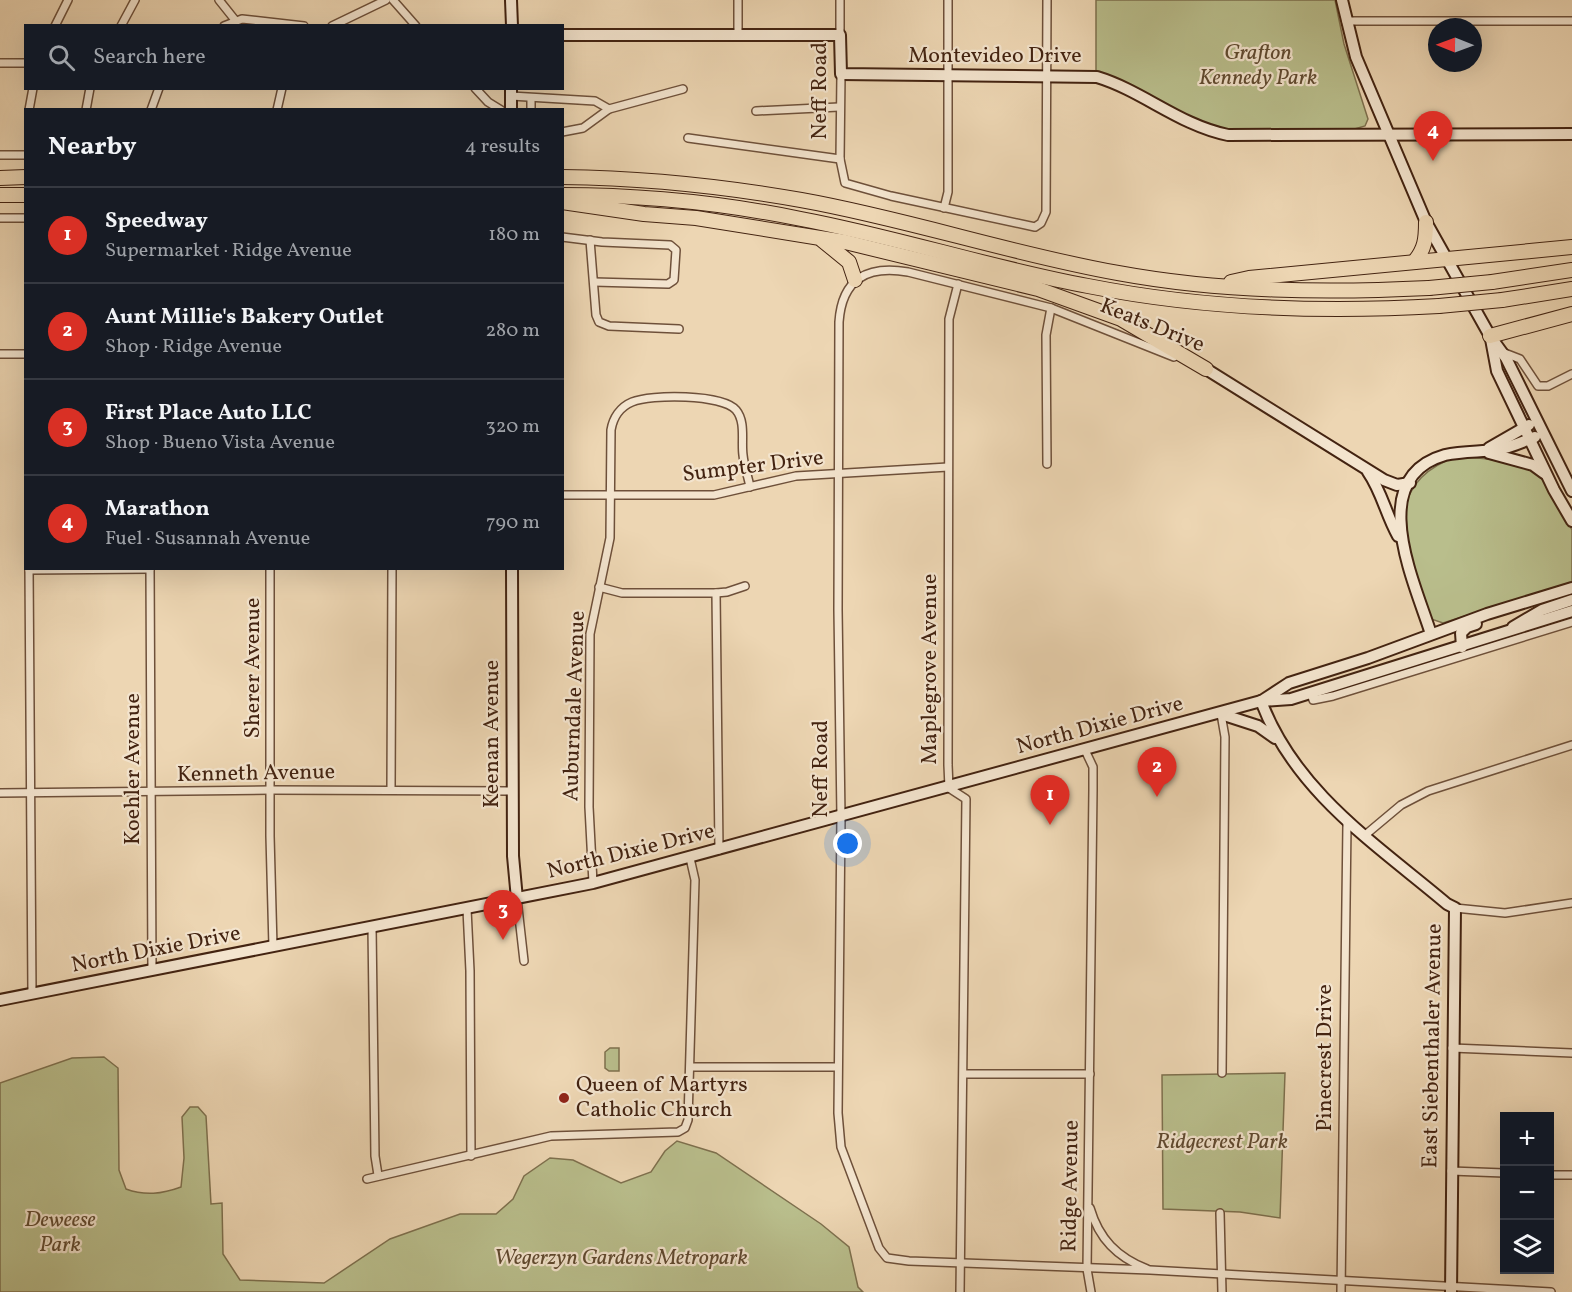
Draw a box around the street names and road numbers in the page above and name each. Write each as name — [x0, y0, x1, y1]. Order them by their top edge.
street label: Montevideo Drive — [908, 41, 1082, 72]
street label: Neff Road — [805, 42, 836, 140]
street label: Keats Drive — [1095, 291, 1209, 361]
street label: Sumpter Drive — [681, 443, 825, 491]
street label: Maplegrove Avenue — [915, 574, 946, 764]
street label: Sherer Avenue — [238, 598, 269, 738]
street label: Auburndale Avenue — [556, 610, 594, 802]
street label: Keenan Avenue — [477, 660, 508, 808]
street label: North Dixie Drive — [1013, 689, 1187, 763]
street label: Koehler Avenue — [118, 693, 149, 845]
street label: Neff Road — [806, 720, 837, 818]
street label: Kenneth Avenue — [177, 757, 335, 791]
street label: North Dixie Drive — [544, 816, 718, 888]
street label: North Dixie Drive — [69, 918, 243, 982]
street label: East Siebenthaler Avenue — [1415, 923, 1451, 1169]
street label: Pinecrest Drive — [1310, 984, 1341, 1132]
street label: Ridge Avenue — [1054, 1120, 1088, 1252]

